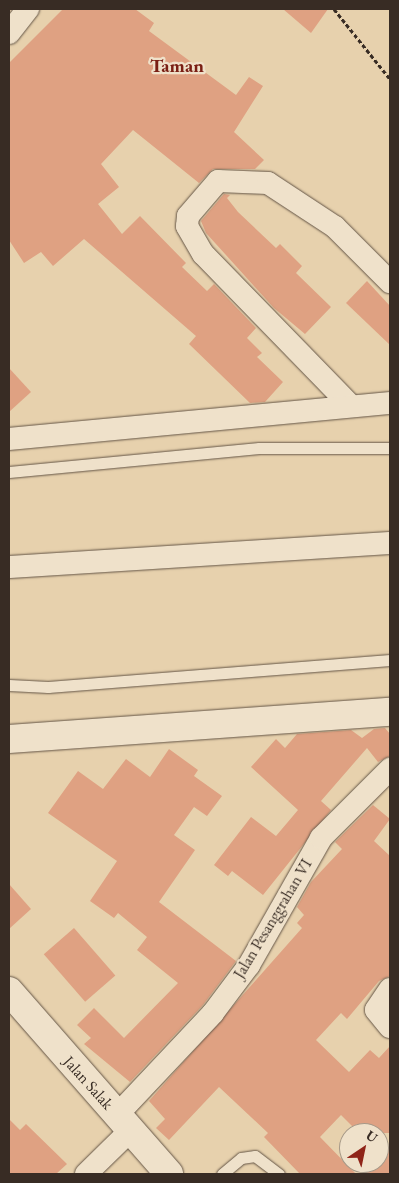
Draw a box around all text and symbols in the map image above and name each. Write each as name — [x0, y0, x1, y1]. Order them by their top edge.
district label: Taman — [150, 55, 204, 77]
street label: Jalan Pesanggrahan VI — [230, 856, 316, 982]
street label: Jalan Salak — [59, 1052, 117, 1114]
north arrow — [339, 1123, 389, 1173]
text: U — [362, 1126, 381, 1147]

